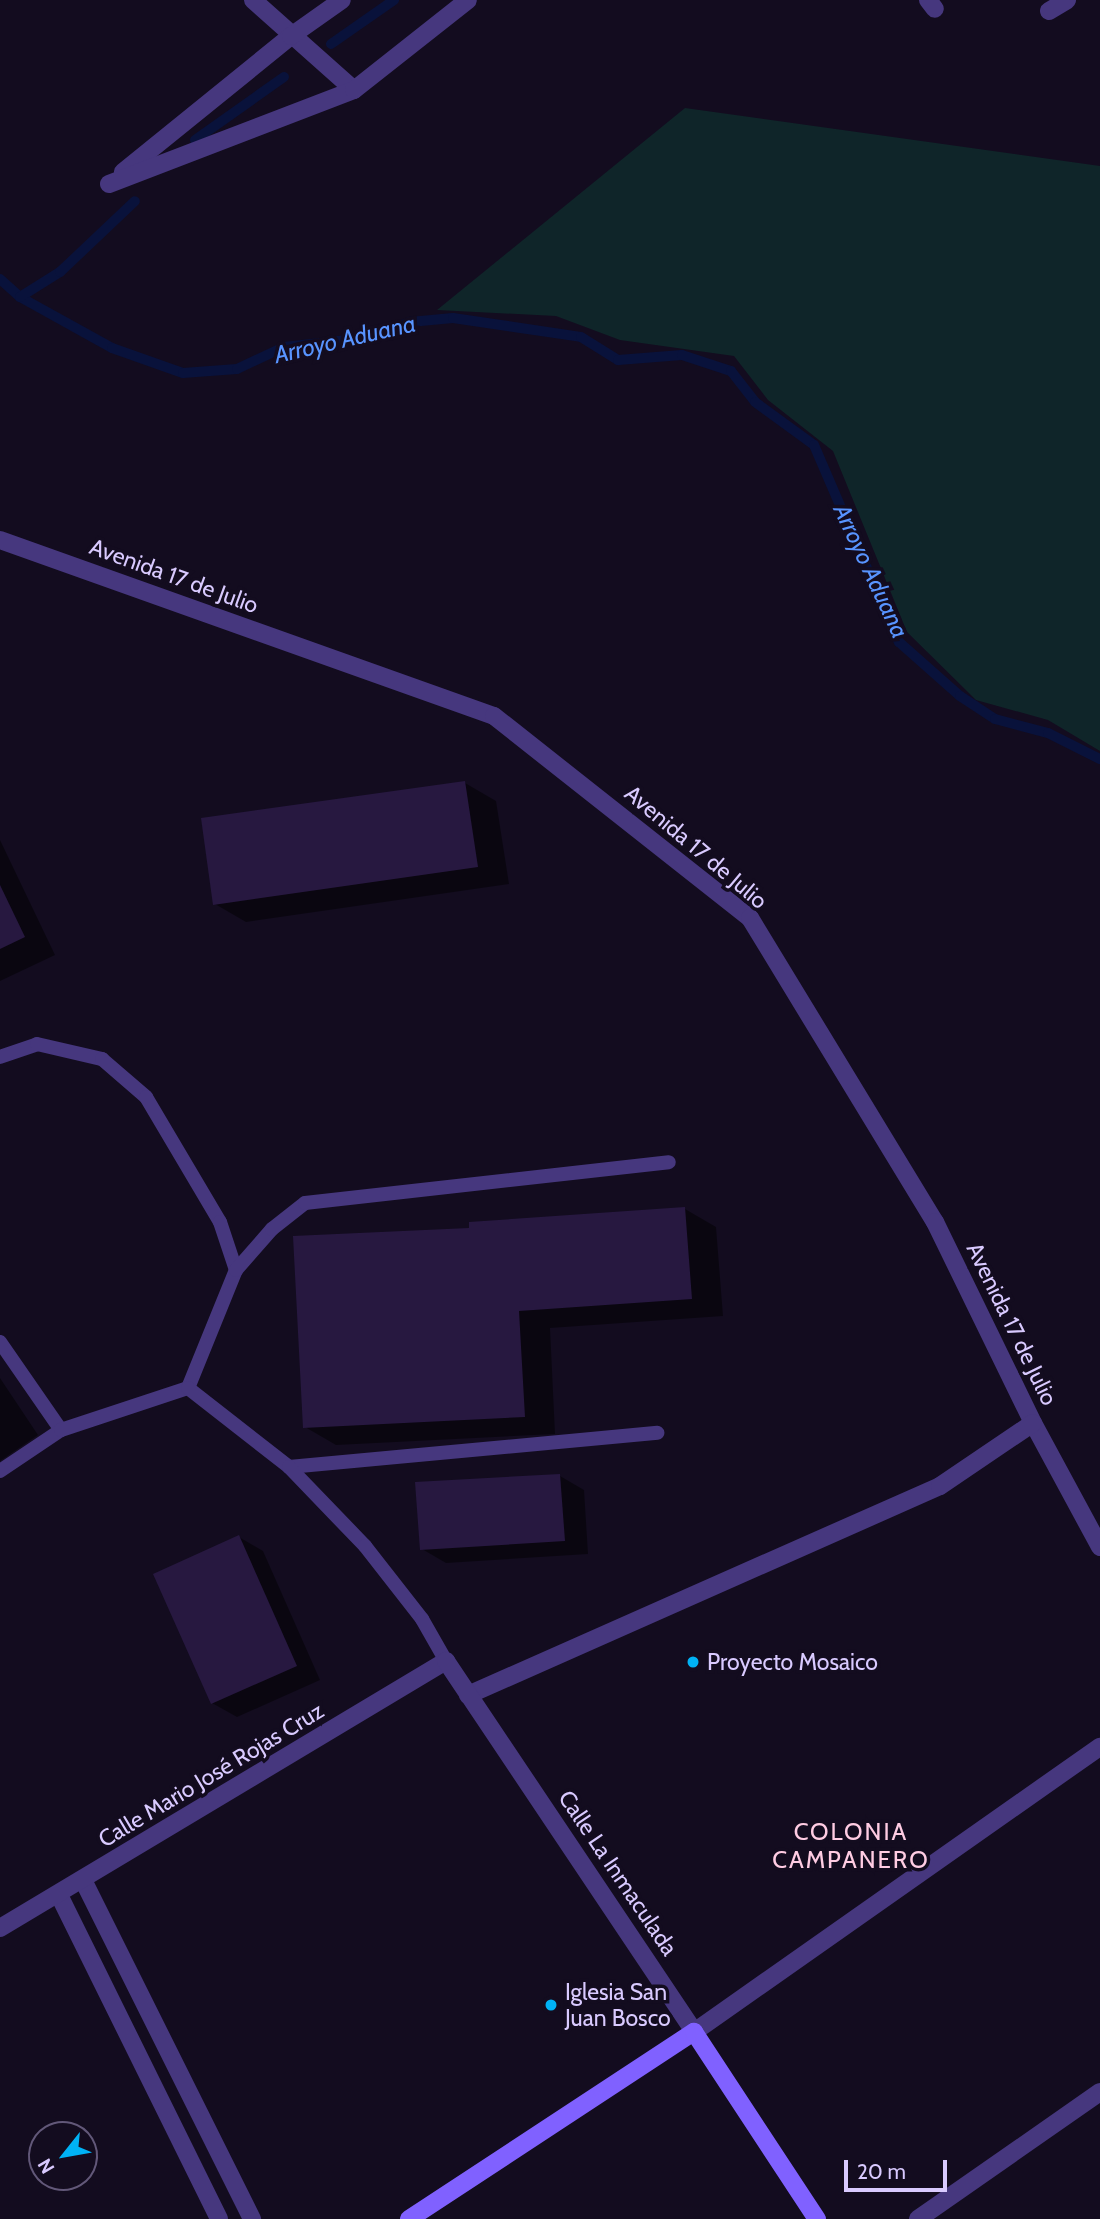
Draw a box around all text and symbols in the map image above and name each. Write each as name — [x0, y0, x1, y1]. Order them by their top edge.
water label: Arroyo Aduana — [271, 309, 419, 369]
water label: Arroyo Aduana — [827, 499, 915, 643]
street label: Avenida 17 de Julio — [86, 533, 262, 619]
street label: Avenida 17 de Julio — [619, 779, 773, 915]
street label: Avenida 17 de Julio — [961, 1238, 1063, 1410]
place label: Proyecto Mosaico — [707, 1648, 878, 1676]
marker: Proyecto Mosaico — [685, 1654, 701, 1670]
street label: Calle Mario José Rojas Cruz — [93, 1697, 329, 1853]
street label: Calle La Inmaculada — [553, 1785, 683, 1961]
district label: COLONIA CAMPANERO — [773, 1818, 929, 1874]
place label: Iglesia San Juan Bosco — [565, 1978, 671, 2032]
marker: Iglesia San Juan Bosco — [543, 1997, 559, 2013]
north arrow — [28, 2121, 98, 2191]
scale bar — [848, 2146, 951, 2190]
text: N — [33, 2154, 60, 2178]
text: 20 m — [857, 2159, 906, 2184]

